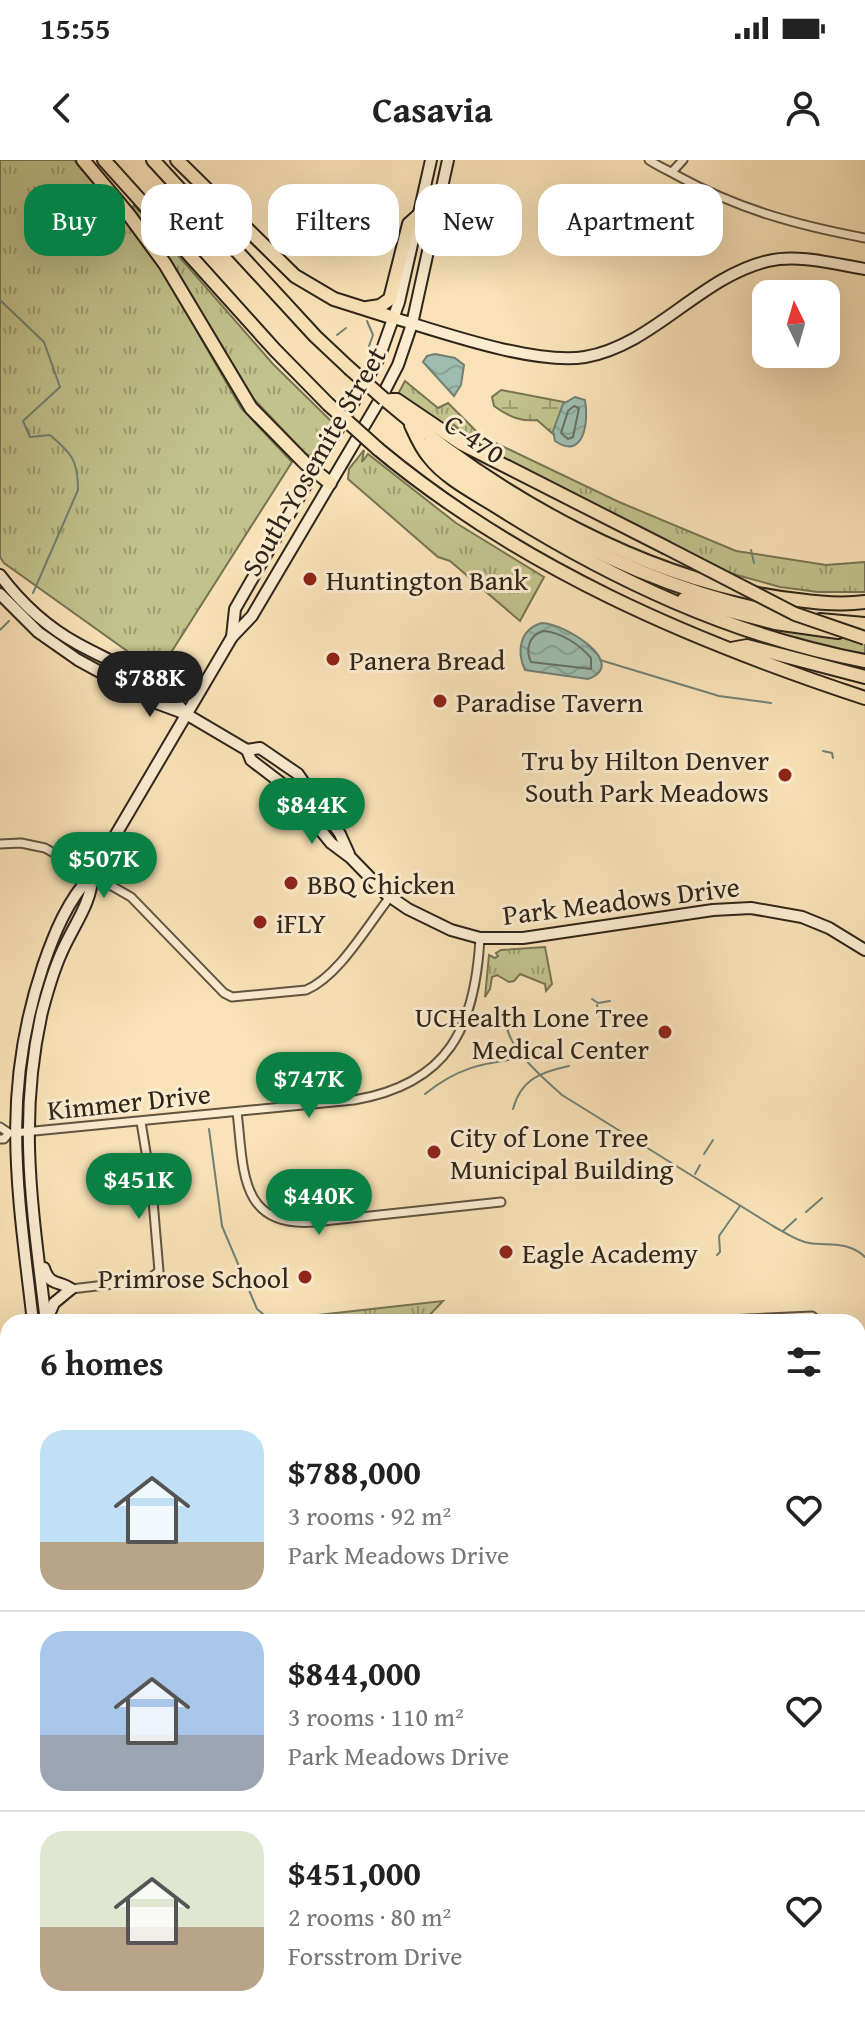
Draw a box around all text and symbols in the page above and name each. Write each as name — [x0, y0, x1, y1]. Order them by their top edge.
text: 15:55 — [40, 6, 111, 50]
text: Casavia — [372, 82, 493, 135]
icon: back — [40, 86, 84, 130]
icon: person — [781, 86, 825, 130]
chip: Buy — [24, 184, 125, 256]
chip: Rent — [141, 184, 252, 256]
chip: Filters — [268, 184, 399, 256]
chip: New — [415, 184, 522, 256]
chip: Apartment — [538, 184, 723, 256]
north arrow — [752, 280, 840, 368]
map controls — [752, 280, 840, 368]
street label: South Yosemite Street — [230, 338, 396, 584]
street label: C-470 — [436, 403, 514, 473]
place label: Huntington Bank — [326, 559, 529, 600]
marker: Huntington Bank — [301, 570, 319, 588]
place label: Panera Bread — [349, 639, 505, 680]
marker: Panera Bread — [324, 650, 342, 668]
pin: $788K — [94, 651, 206, 719]
text: $788K — [115, 657, 185, 696]
place label: Paradise Tavern — [456, 681, 643, 722]
marker: Paradise Tavern — [431, 692, 449, 710]
place label: Tru by Hilton Denver South Park Meadows — [522, 739, 769, 812]
marker: Tru by Hilton Denver South Park Meadows — [776, 766, 794, 784]
pin: $844K — [256, 778, 368, 846]
text: $844K — [277, 784, 347, 823]
pin: $507K — [48, 832, 160, 900]
text: $507K — [69, 838, 139, 877]
place label: BBQ Chicken — [307, 863, 456, 904]
street label: Park Meadows Drive — [500, 865, 742, 935]
marker: BBQ Chicken — [282, 874, 300, 892]
place label: iFLY — [276, 902, 326, 943]
marker: iFLY — [251, 913, 269, 931]
place label: UCHealth Lone Tree Medical Center — [415, 996, 649, 1069]
marker: UCHealth Lone Tree Medical Center — [656, 1023, 674, 1041]
pin: $747K — [253, 1052, 365, 1120]
text: $747K — [274, 1058, 344, 1097]
street label: Kimmer Drive — [45, 1072, 213, 1130]
place label: City of Lone Tree Municipal Building — [450, 1116, 674, 1189]
marker: City of Lone Tree Municipal Building — [425, 1143, 443, 1161]
pin: $451K — [83, 1153, 195, 1221]
text: $451K — [104, 1159, 174, 1198]
pin: $440K — [263, 1169, 375, 1237]
text: $440K — [284, 1175, 354, 1214]
place label: Eagle Academy — [522, 1232, 698, 1273]
marker: Eagle Academy — [497, 1243, 515, 1261]
place label: Primrose School — [98, 1257, 289, 1298]
marker: Primrose School — [296, 1268, 314, 1286]
text: 6 homes — [40, 1338, 164, 1387]
icon: filters — [782, 1340, 826, 1384]
text: $788,000 — [288, 1447, 421, 1496]
icon: home — [104, 1462, 200, 1558]
icon: heart — [782, 1488, 826, 1532]
text: 3 rooms · 92 m² — [288, 1496, 451, 1535]
text: Park Meadows Drive — [288, 1535, 509, 1574]
text: $844,000 — [288, 1648, 421, 1697]
icon: home — [104, 1663, 200, 1759]
icon: heart — [782, 1689, 826, 1733]
text: 3 rooms · 110 m² — [288, 1697, 464, 1736]
text: Park Meadows Drive — [288, 1736, 509, 1775]
text: $451,000 — [288, 1848, 421, 1897]
icon: home — [104, 1863, 200, 1959]
icon: heart — [782, 1889, 826, 1933]
text: 2 rooms · 80 m² — [288, 1897, 451, 1936]
text: Forsstrom Drive — [288, 1936, 462, 1975]

